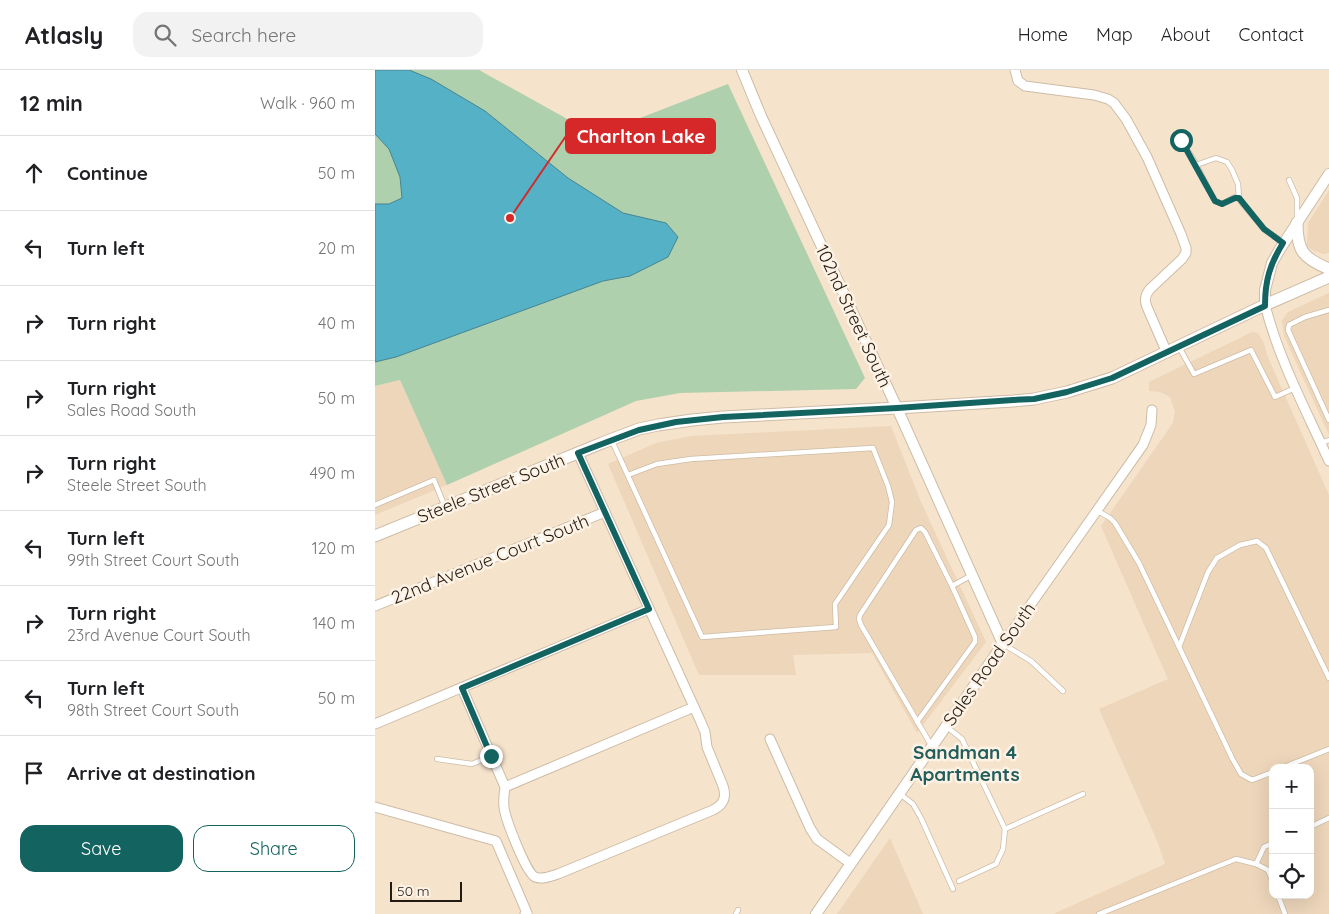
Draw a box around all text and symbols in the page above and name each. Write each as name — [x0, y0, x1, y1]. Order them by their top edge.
search box — [133, 12, 483, 57]
text: Atlasly — [25, 20, 103, 50]
icon: search — [151, 21, 179, 49]
text: Search here — [191, 23, 296, 47]
text: Home — [1018, 23, 1068, 46]
text: Map — [1096, 23, 1133, 46]
text: About — [1161, 23, 1211, 46]
text: Contact — [1239, 23, 1304, 46]
text: 12 min — [20, 90, 83, 116]
text: Walk · 960 m — [260, 93, 355, 113]
callout: Charlton Lake — [566, 119, 715, 153]
text: Charlton Lake — [577, 124, 705, 148]
route start — [1170, 129, 1193, 152]
icon: ahead — [20, 159, 48, 187]
text: Continue — [67, 161, 148, 185]
text: 50 m — [318, 163, 355, 183]
icon: left — [20, 234, 48, 262]
text: Turn left — [67, 236, 145, 260]
text: 20 m — [318, 238, 355, 258]
street label: 102nd Street South — [811, 241, 897, 391]
icon: right — [20, 309, 48, 337]
text: Turn right — [67, 311, 156, 335]
text: 40 m — [318, 313, 355, 333]
text: Turn right — [67, 376, 156, 400]
icon: right — [20, 384, 48, 412]
text: 50 m — [318, 388, 355, 408]
text: Sales Road South — [67, 400, 196, 420]
street label: Steele Street South — [414, 448, 568, 528]
text: Turn right — [67, 451, 156, 475]
icon: right — [20, 459, 48, 487]
text: 490 m — [309, 463, 355, 483]
text: Steele Street South — [67, 475, 207, 495]
street label: 22nd Avenue Court South — [388, 509, 592, 609]
text: Turn left — [67, 526, 145, 550]
icon: left — [20, 534, 48, 562]
text: 120 m — [312, 538, 355, 558]
text: 99th Street Court South — [67, 550, 239, 570]
street label: Sales Road South — [938, 598, 1040, 730]
text: Turn right — [67, 601, 156, 625]
icon: right — [20, 609, 48, 637]
text: 140 m — [312, 613, 355, 633]
text: 23rd Avenue Court South — [67, 625, 251, 645]
text: Turn left — [67, 676, 145, 700]
icon: left — [20, 684, 48, 712]
text: 50 m — [318, 688, 355, 708]
text: 98th Street Court South — [67, 700, 239, 720]
district label: Sandman 4 Apartments — [910, 740, 1020, 786]
route end — [480, 745, 503, 768]
icon: arrive — [20, 759, 48, 787]
text: Arrive at destination — [67, 761, 256, 785]
map controls — [1269, 764, 1314, 899]
button: + — [1269, 764, 1314, 809]
button: − — [1269, 809, 1314, 854]
button: Save — [20, 825, 183, 872]
button: Share — [193, 825, 355, 872]
button: locate — [1269, 854, 1314, 899]
scale bar — [390, 879, 463, 902]
text: 50 m — [397, 882, 430, 900]

